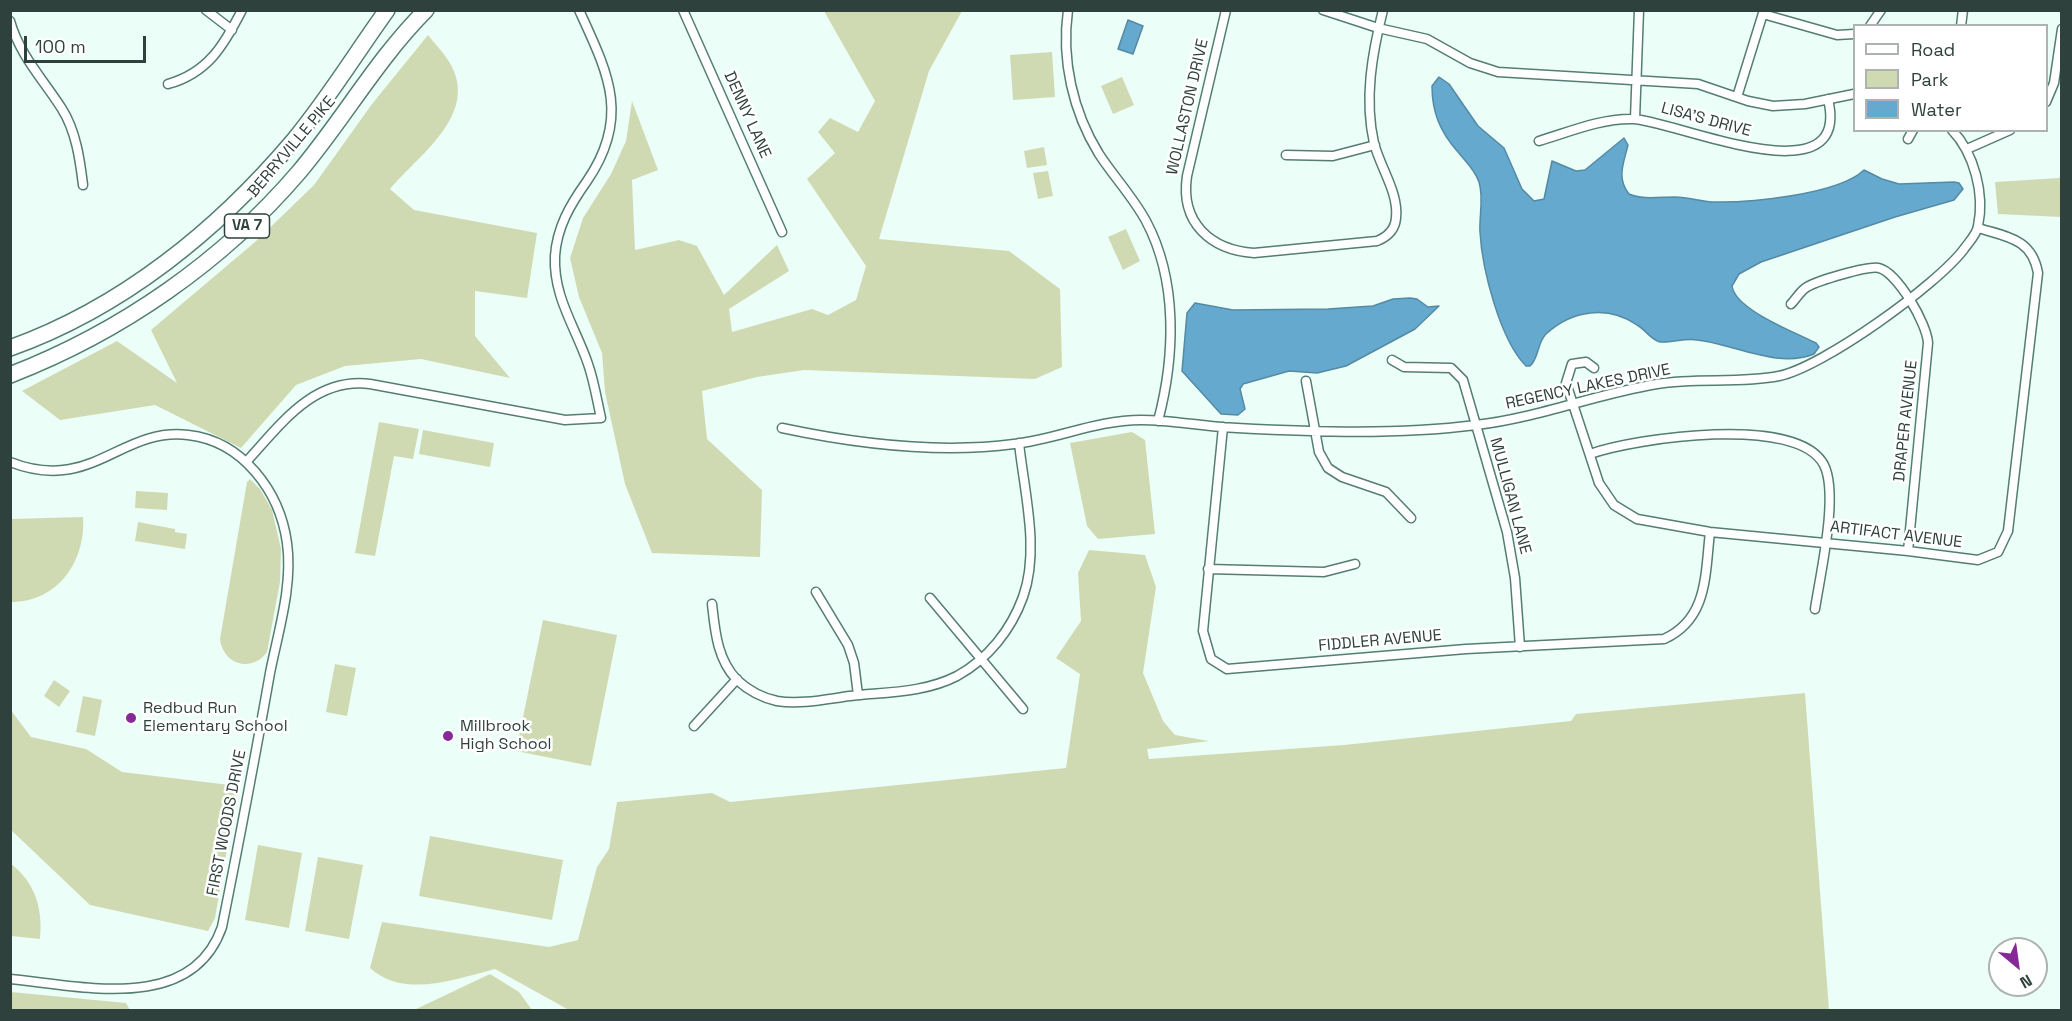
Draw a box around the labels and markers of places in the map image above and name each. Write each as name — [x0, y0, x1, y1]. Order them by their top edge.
place label: Redbud Run Elementary School — [143, 699, 288, 737]
marker: Redbud Run Elementary School — [124, 711, 138, 725]
place label: Millbrook High School — [460, 717, 551, 755]
marker: Millbrook High School — [441, 729, 455, 743]

